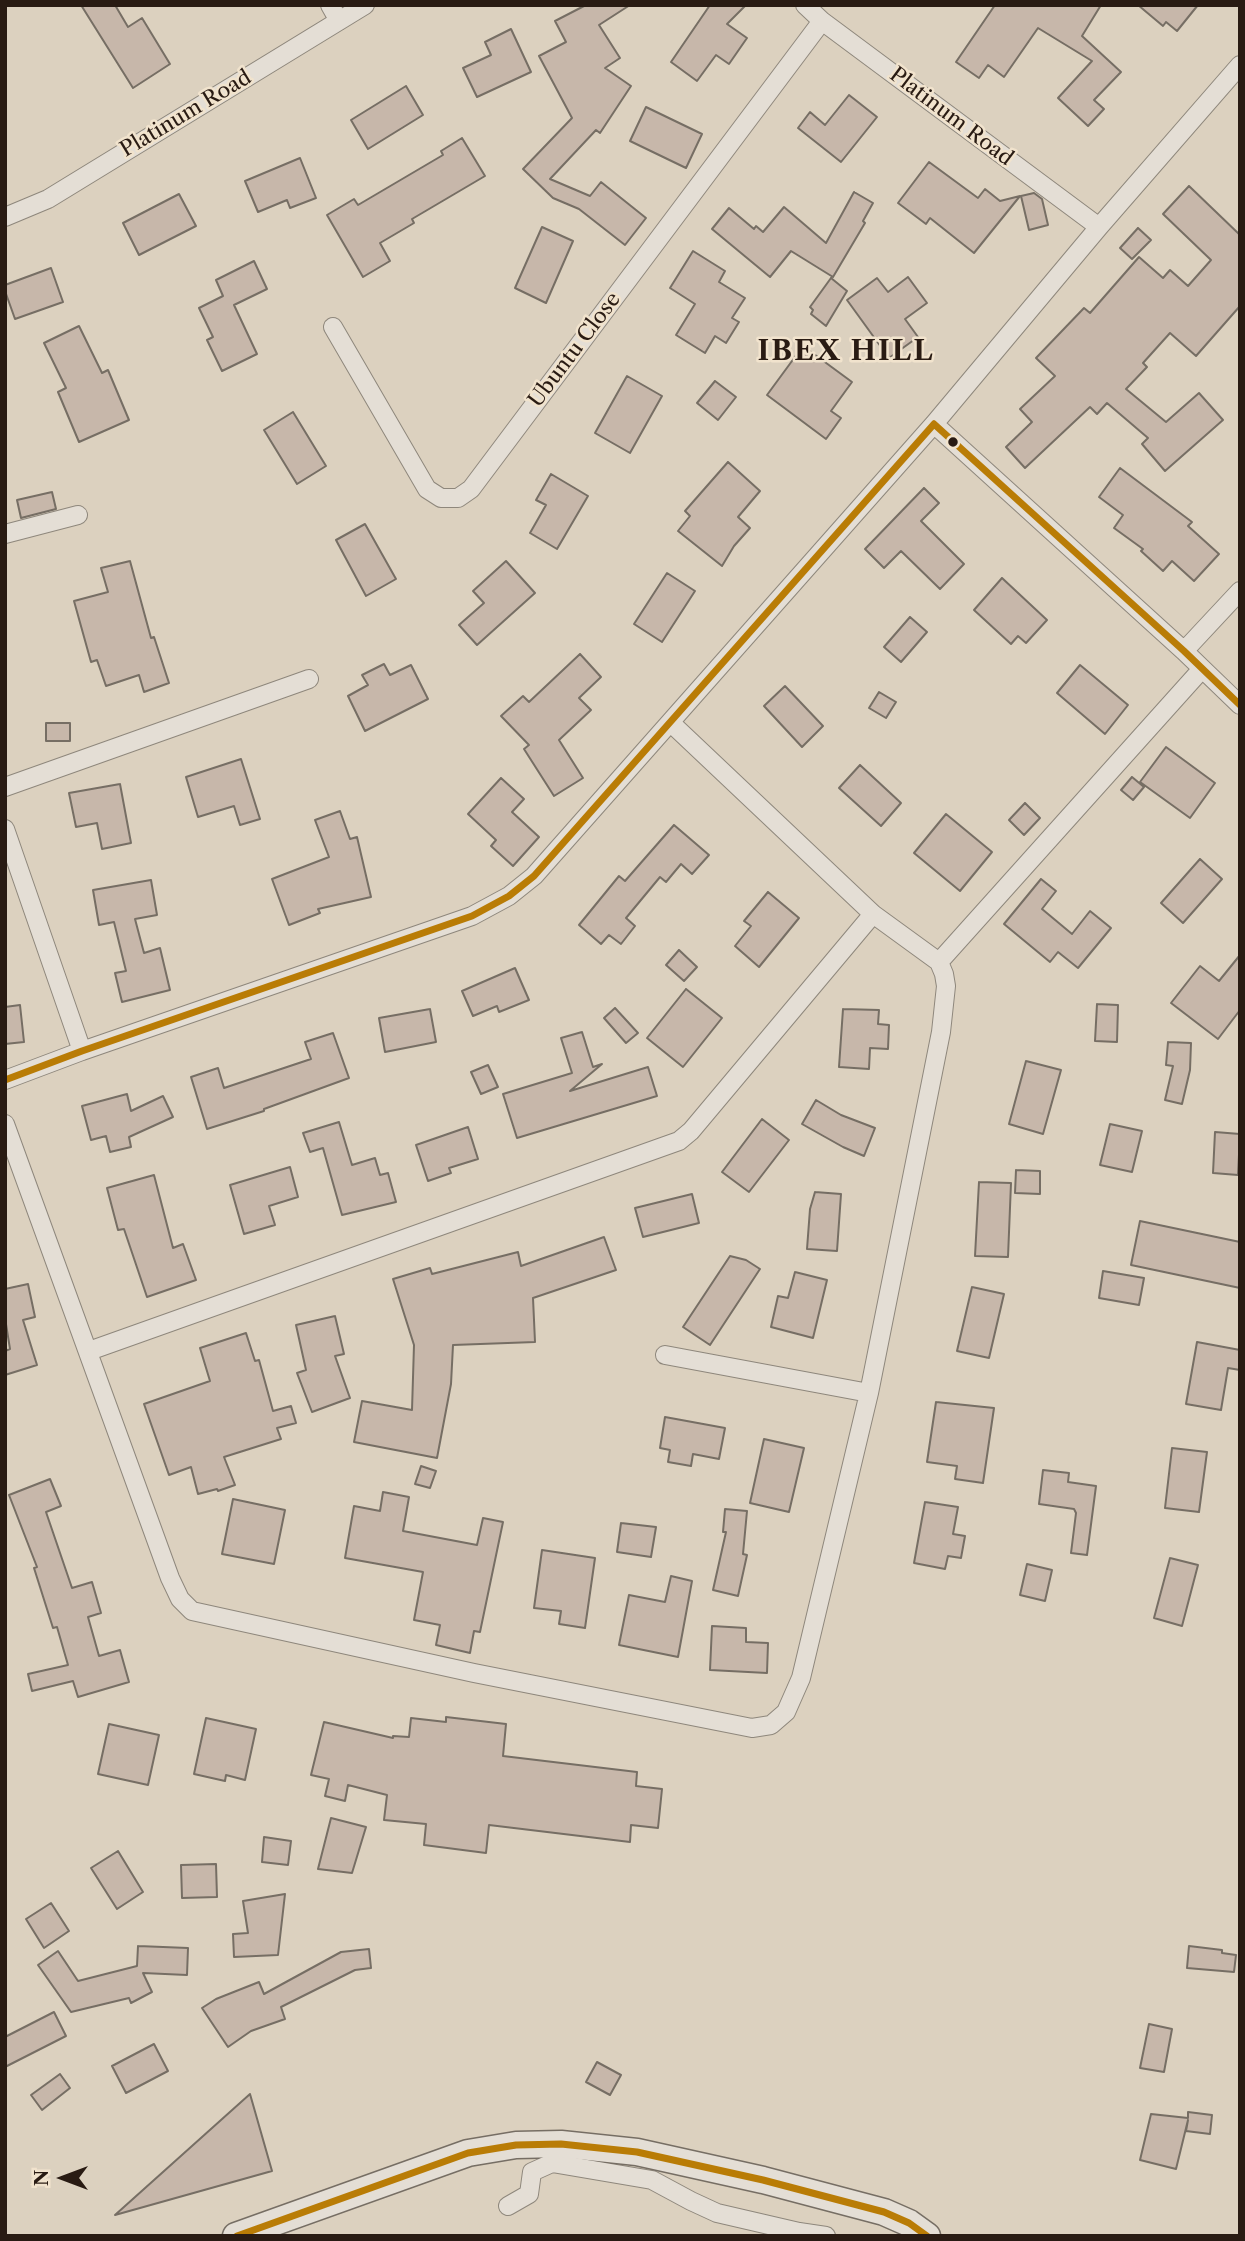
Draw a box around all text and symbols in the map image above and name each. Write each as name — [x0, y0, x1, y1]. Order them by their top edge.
street label: Platinum Road — [884, 62, 1018, 172]
street label: Platinum Road — [116, 65, 256, 163]
street label: Ubuntu Close — [524, 288, 626, 412]
district label: IBEX HILL — [759, 335, 933, 369]
unlabelled marker — [946, 435, 960, 449]
north arrow — [28, 2143, 98, 2213]
text: N — [30, 2170, 53, 2186]

